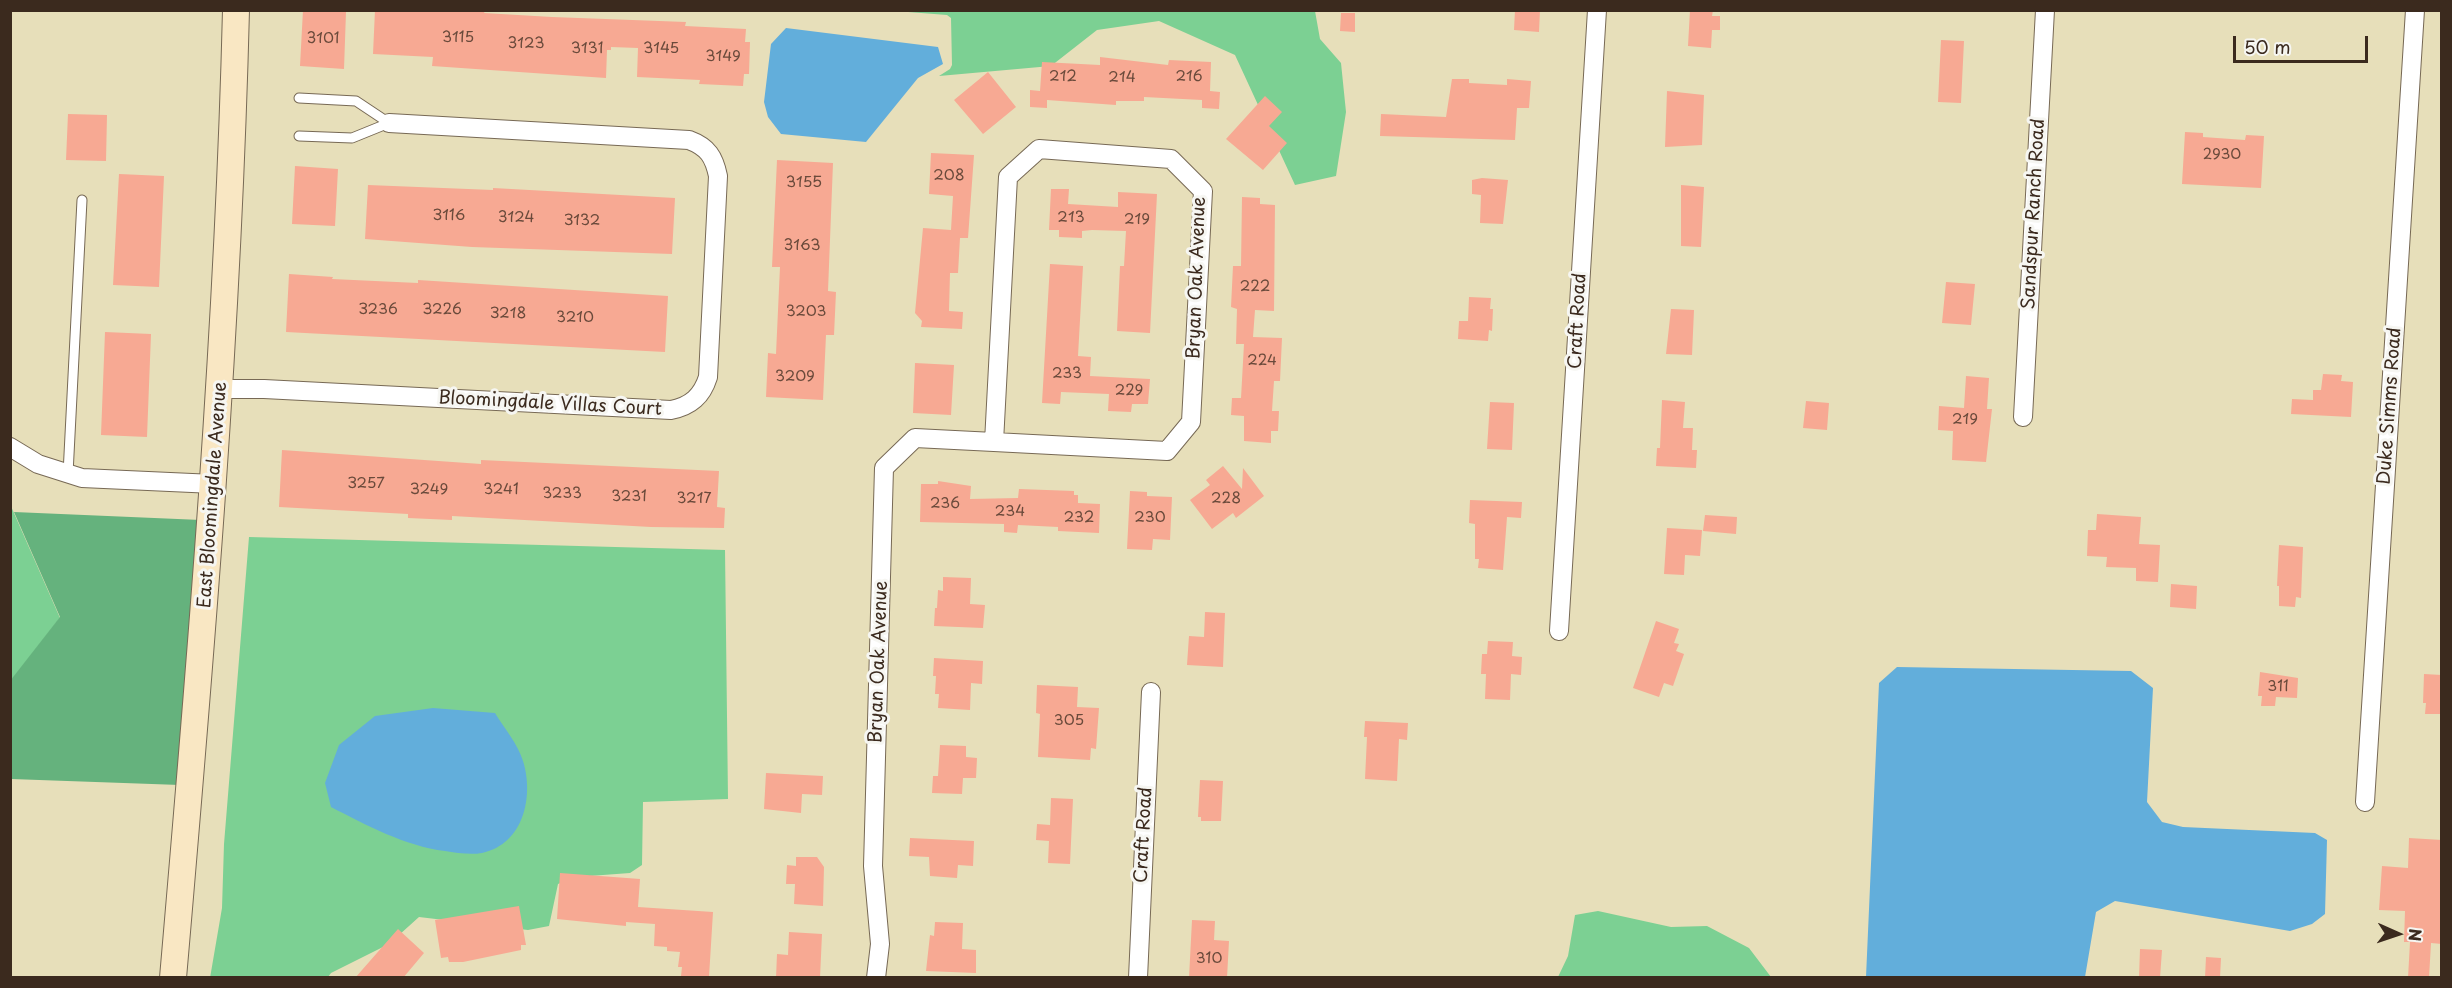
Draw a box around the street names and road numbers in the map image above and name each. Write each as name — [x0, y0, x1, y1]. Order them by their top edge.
street label: Sandspur Ranch Road — [2018, 118, 2050, 310]
street label: Bryan Oak Avenue — [1183, 196, 1211, 360]
street label: Craft Road — [1565, 272, 1591, 370]
street label: Duke Simms Road — [2374, 327, 2406, 485]
street label: East Bloomingdale Avenue — [194, 381, 232, 609]
street label: Bloomingdale Villas Court — [438, 387, 662, 421]
street label: Bryan Oak Avenue — [865, 580, 893, 744]
street label: Craft Road — [1131, 786, 1157, 884]

